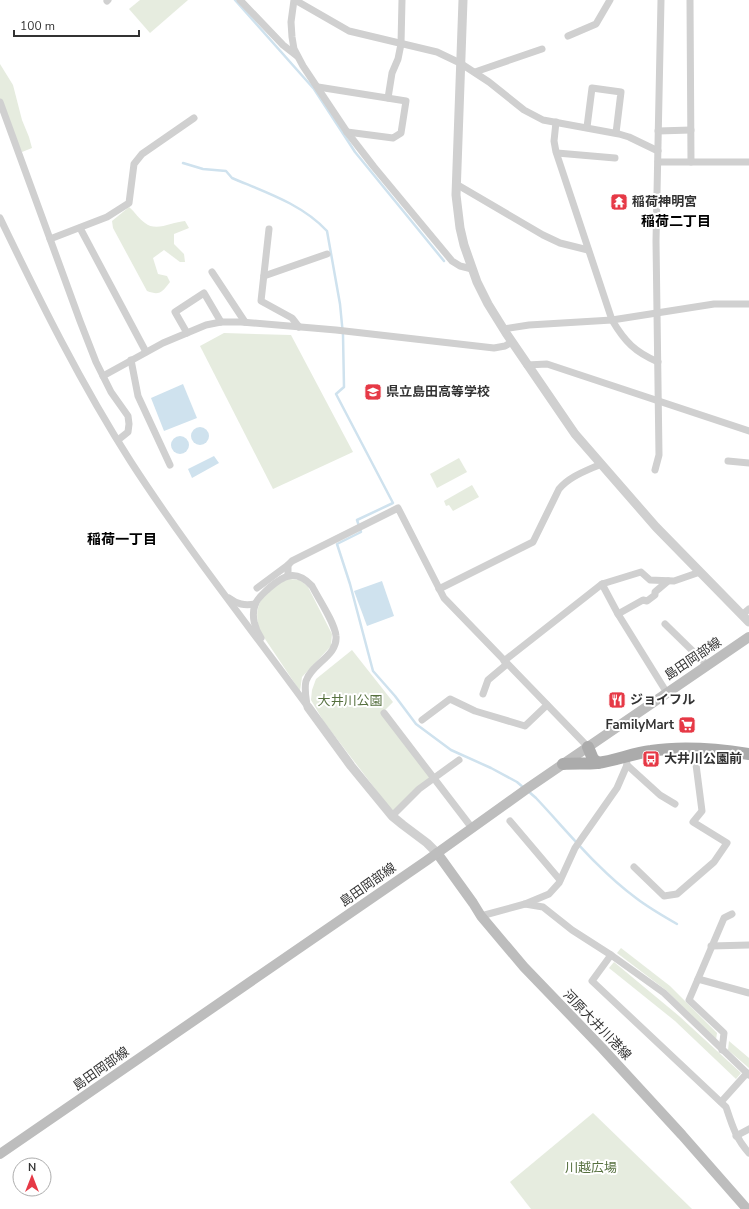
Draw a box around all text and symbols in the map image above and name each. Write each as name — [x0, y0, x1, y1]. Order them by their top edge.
scale bar — [14, 12, 139, 38]
text: 100 m — [20, 18, 55, 34]
temple icon: 稲荷神明宮 — [609, 192, 629, 212]
place label: 稲荷神明宮 — [632, 193, 697, 211]
district label: 稲荷二丁目 — [641, 212, 711, 231]
school or university icon: 県立島田高等学校 — [363, 382, 383, 402]
place label: 県立島田高等学校 — [386, 383, 490, 401]
district label: 稲荷一丁目 — [87, 530, 157, 549]
street label: 島田岡部線 — [661, 633, 725, 685]
restaurant icon: ジョイフル — [607, 690, 627, 710]
place label: ジョイフル — [630, 691, 695, 709]
park label: 大井川公園 — [317, 692, 383, 710]
supermarket icon: FamilyMart — [677, 715, 697, 735]
place label: FamilyMart — [605, 716, 675, 734]
bus stop icon: 大井川公園前 — [641, 749, 661, 769]
place label: 大井川公園前 — [664, 750, 742, 768]
street label: 島田岡部線 — [336, 859, 400, 911]
street label: 河原大井川港線 — [559, 986, 635, 1064]
street label: 島田岡部線 — [69, 1043, 133, 1095]
north arrow — [12, 1157, 52, 1197]
park label: 川越広場 — [565, 1159, 617, 1177]
text: N — [28, 1160, 36, 1175]

